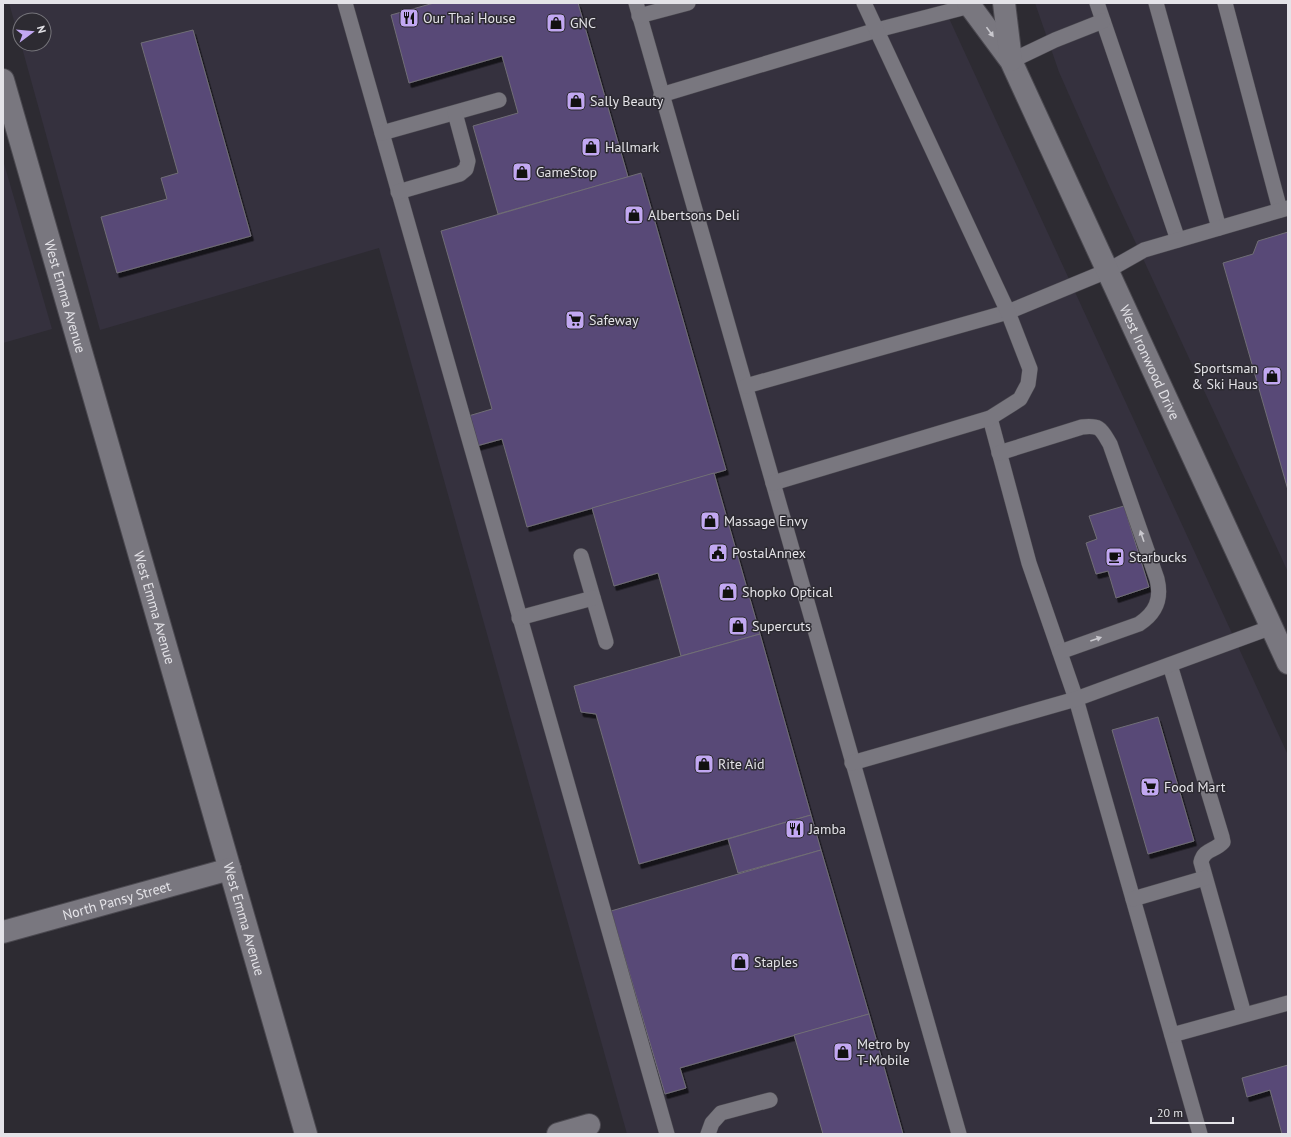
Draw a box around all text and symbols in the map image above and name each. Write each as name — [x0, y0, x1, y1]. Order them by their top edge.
restaurant icon: Our Thai House — [398, 7, 420, 29]
place label: Our Thai House — [423, 9, 516, 27]
north arrow — [12, 12, 52, 52]
shop icon: GNC — [545, 12, 567, 34]
place label: GNC — [570, 14, 596, 32]
text: N — [34, 24, 49, 35]
one-way arrow — [986, 27, 994, 38]
shop icon: Sally Beauty — [565, 90, 587, 112]
place label: Sally Beauty — [590, 92, 664, 110]
shop icon: Hallmark — [580, 136, 602, 158]
place label: Hallmark — [605, 138, 660, 156]
shop icon: GameStop — [511, 161, 533, 183]
place label: GameStop — [536, 163, 597, 181]
shop icon: Albertsons Deli — [623, 204, 645, 226]
place label: Albertsons Deli — [648, 206, 740, 224]
street label: West Emma Avenue — [40, 238, 90, 355]
street label: West Ironwood Drive — [1116, 302, 1184, 423]
supermarket icon: Safeway — [564, 309, 586, 331]
place label: Safeway — [589, 311, 639, 329]
place label: Sportsman & Ski Haus — [1191, 359, 1258, 393]
shop icon: Sportsman & Ski Haus — [1261, 365, 1283, 387]
shop icon: Massage Envy — [699, 510, 721, 532]
place label: Massage Envy — [724, 512, 808, 530]
one-way arrow — [1139, 530, 1145, 542]
public building icon: PostalAnnex — [707, 542, 729, 564]
place label: PostalAnnex — [732, 544, 806, 562]
cafe icon: Starbucks — [1104, 546, 1126, 568]
place label: Starbucks — [1129, 548, 1187, 566]
street label: West Emma Avenue — [130, 549, 179, 666]
shop icon: Shopko Optical — [717, 581, 739, 603]
place label: Shopko Optical — [742, 583, 833, 601]
shop icon: Supercuts — [727, 615, 749, 637]
place label: Supercuts — [752, 617, 811, 635]
one-way arrow — [1091, 636, 1103, 642]
shop icon: Rite Aid — [693, 753, 715, 775]
place label: Rite Aid — [718, 755, 765, 773]
supermarket icon: Food Mart — [1139, 776, 1161, 798]
place label: Food Mart — [1164, 778, 1226, 796]
restaurant icon: Jamba — [784, 818, 806, 840]
place label: Jamba — [808, 820, 846, 838]
street label: West Emma Avenue — [219, 860, 269, 978]
street label: North Pansy Street — [60, 877, 173, 924]
shop icon: Staples — [729, 951, 751, 973]
place label: Staples — [754, 953, 798, 971]
place label: Metro by T-Mobile — [857, 1035, 910, 1069]
shop icon: Metro by T-Mobile — [832, 1041, 854, 1063]
scale bar — [1151, 1099, 1233, 1125]
text: 20 m — [1157, 1105, 1183, 1120]

